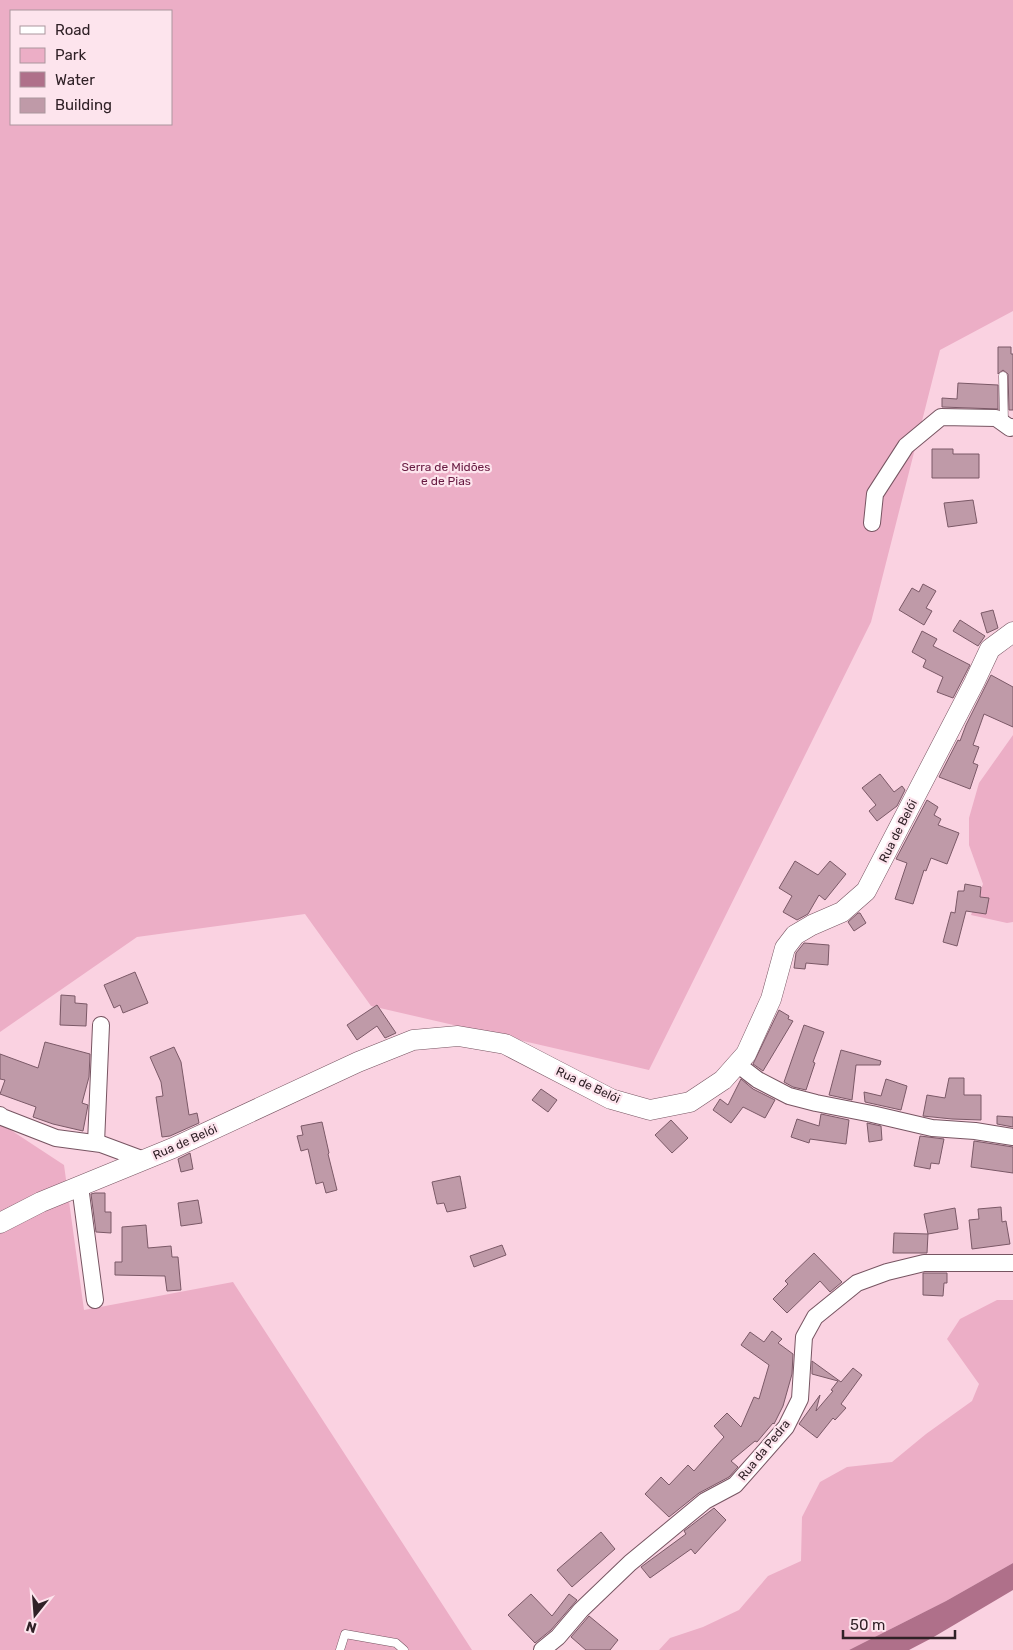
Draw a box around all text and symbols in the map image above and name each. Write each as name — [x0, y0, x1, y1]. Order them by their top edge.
legend — [10, 10, 172, 125]
text: Road — [55, 21, 91, 39]
text: Park — [55, 46, 86, 64]
text: Water — [55, 71, 95, 89]
text: Building — [55, 96, 112, 114]
park label: Serra de Midões e de Pias — [402, 460, 490, 488]
street label: Rua de Belói — [876, 797, 920, 865]
street label: Rua de Belói — [554, 1064, 622, 1106]
street label: Rua de Belói — [151, 1122, 219, 1162]
street label: Rua da Pedra — [735, 1417, 793, 1483]
north arrow — [10, 1590, 60, 1640]
scale bar — [843, 1608, 956, 1640]
text: 50 m — [850, 1616, 885, 1634]
text: N — [24, 1617, 39, 1637]

